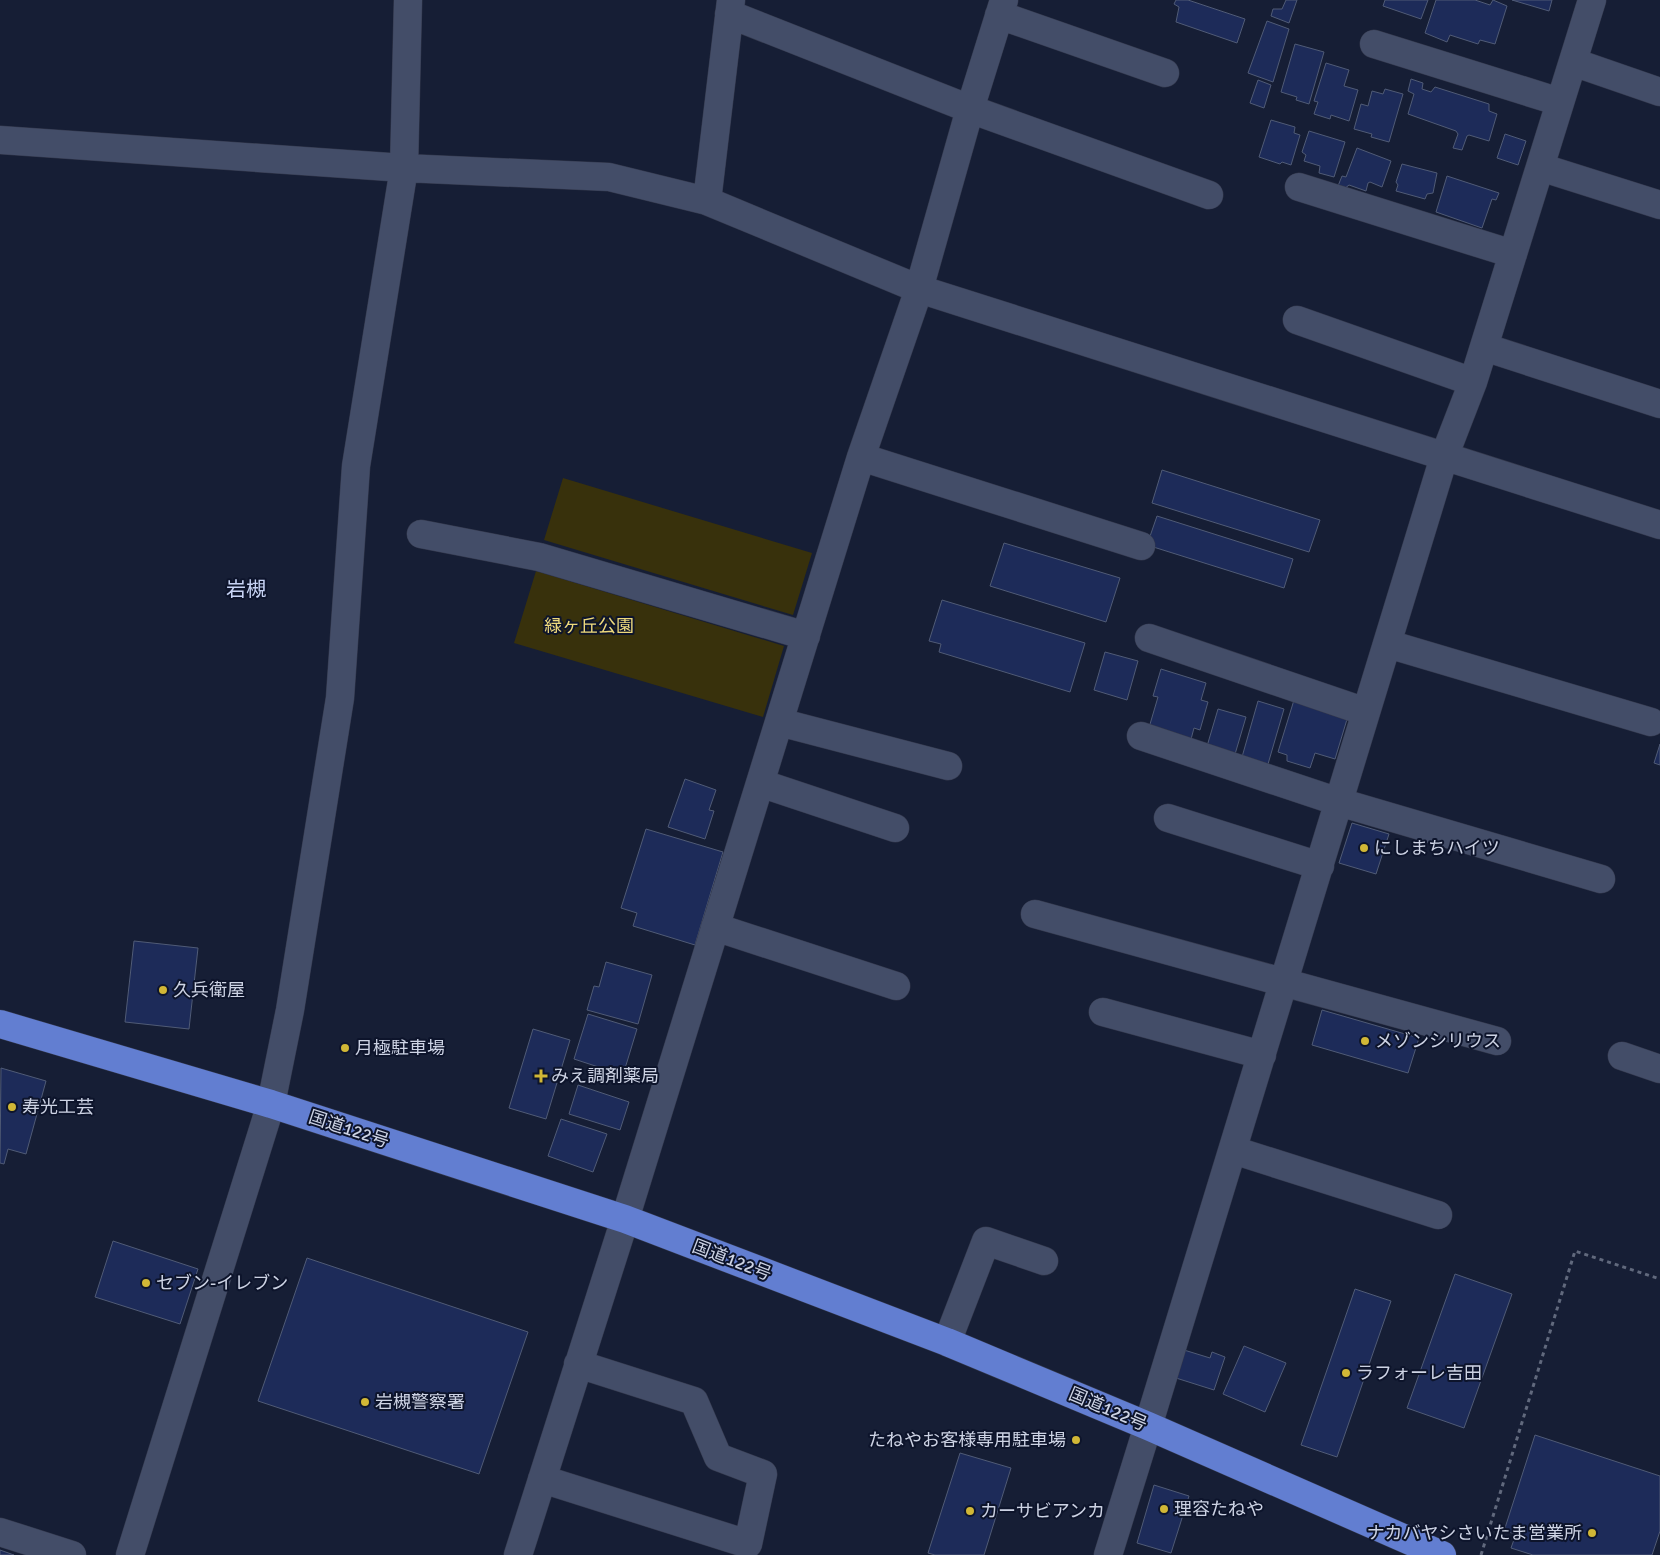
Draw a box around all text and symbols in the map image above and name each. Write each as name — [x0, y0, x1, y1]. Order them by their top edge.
district label: 岩槻 — [226, 577, 266, 602]
park label: 緑ヶ丘公園 — [544, 615, 634, 637]
place label: にしまちハイツ — [1374, 837, 1500, 859]
marker: にしまちハイツ — [1358, 842, 1370, 854]
place label: 久兵衛屋 — [173, 979, 245, 1001]
marker: 久兵衛屋 — [157, 984, 169, 996]
place label: メゾンシリウス — [1375, 1030, 1501, 1052]
marker: メゾンシリウス — [1359, 1035, 1371, 1047]
place label: 月極駐車場 — [355, 1037, 445, 1059]
marker: 月極駐車場 — [339, 1042, 351, 1054]
place label: みえ調剤薬局 — [551, 1065, 659, 1087]
marker: みえ調剤薬局 — [535, 1070, 547, 1082]
place label: 寿光工芸 — [22, 1096, 94, 1118]
marker: 寿光工芸 — [6, 1101, 18, 1113]
street label: 国道122号 — [306, 1106, 392, 1152]
street label: 国道122号 — [689, 1235, 775, 1285]
place label: セブン-イレブン — [156, 1272, 288, 1294]
marker: セブン-イレブン — [140, 1277, 152, 1289]
place label: ラフォーレ吉田 — [1356, 1362, 1482, 1384]
marker: ラフォーレ吉田 — [1340, 1367, 1352, 1379]
street label: 国道122号 — [1065, 1383, 1151, 1435]
place label: 岩槻警察署 — [375, 1391, 465, 1413]
marker: 岩槻警察署 — [359, 1396, 371, 1408]
place label: たねやお客様専用駐車場 — [868, 1429, 1066, 1451]
marker: たねやお客様専用駐車場 — [1070, 1434, 1082, 1446]
place label: 理容たねや — [1174, 1498, 1264, 1520]
place label: カーサビアンカ — [980, 1500, 1105, 1522]
marker: 理容たねや — [1158, 1503, 1170, 1515]
marker: カーサビアンカ — [964, 1505, 976, 1517]
place label: ナカバヤシさいたま営業所 — [1367, 1522, 1582, 1544]
marker: ナカバヤシさいたま営業所 — [1586, 1527, 1598, 1539]

